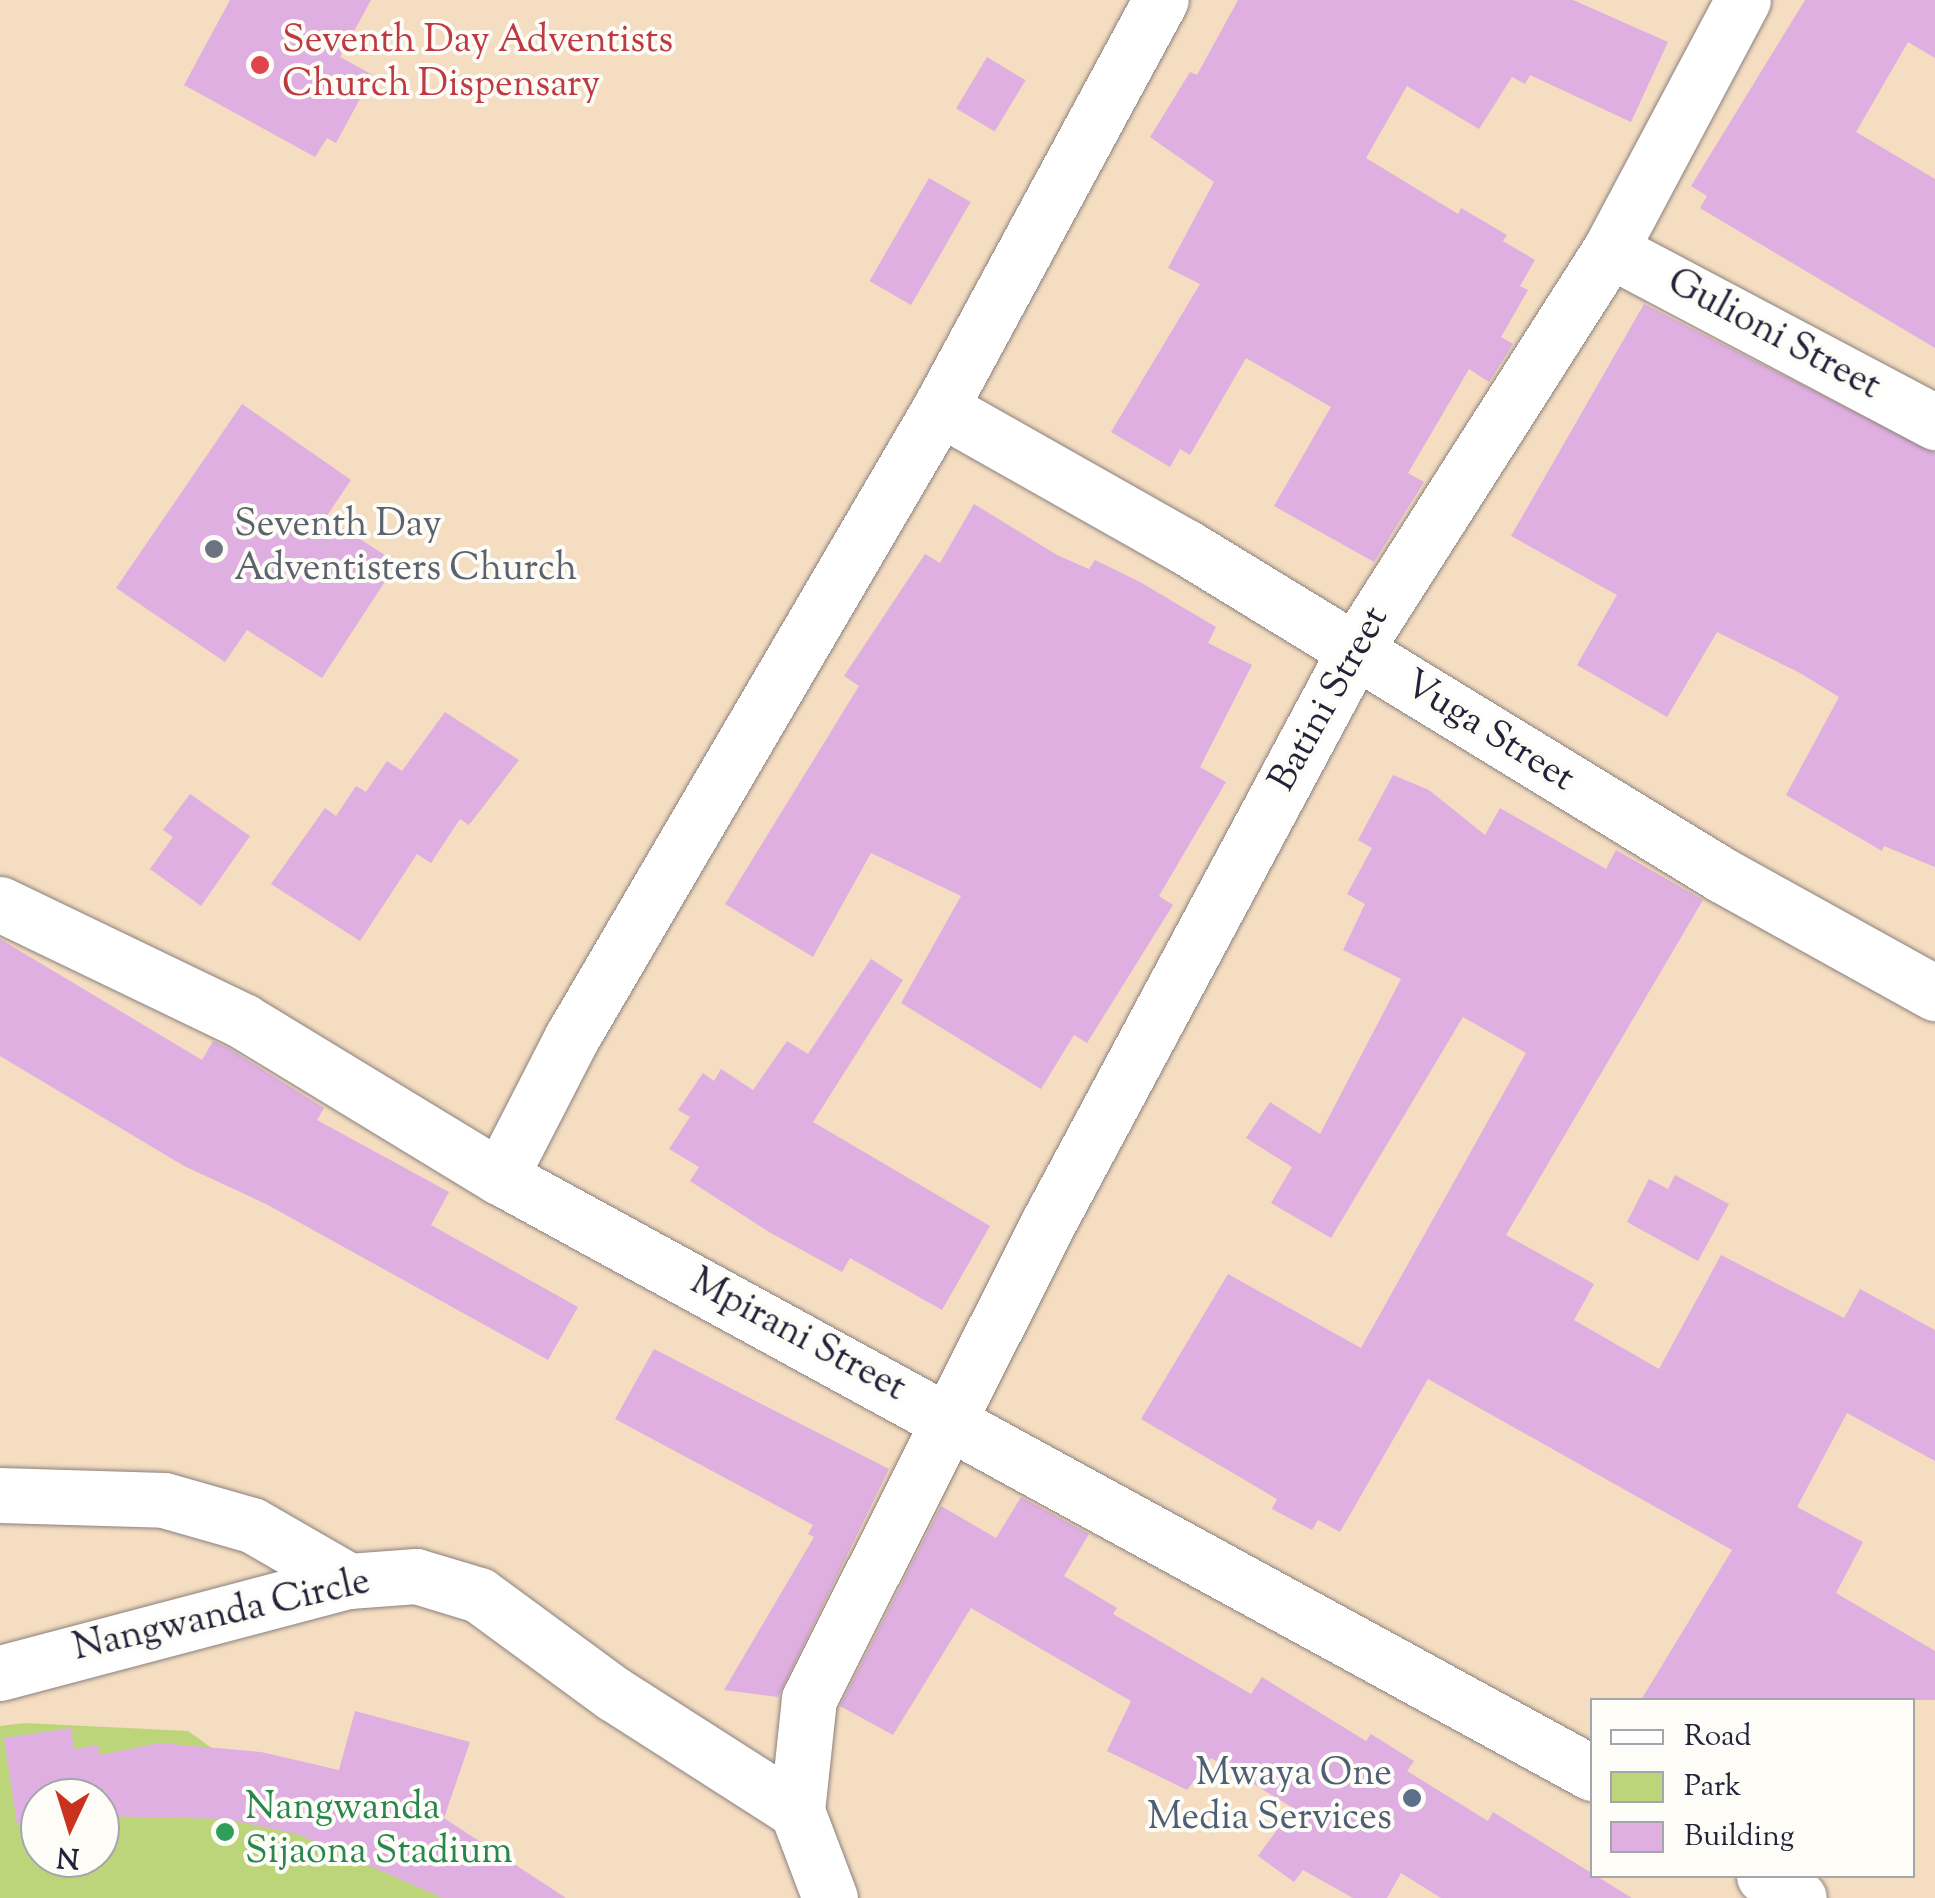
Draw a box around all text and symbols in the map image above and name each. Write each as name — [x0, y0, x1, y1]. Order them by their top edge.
place label: Seventh Day Adventists Church Dispensary — [282, 20, 673, 110]
marker: Seventh Day Adventists Church Dispensary — [247, 52, 273, 78]
street label: Gulioni Street — [1659, 261, 1887, 411]
place label: Seventh Day Adventisters Church — [234, 504, 577, 594]
marker: Seventh Day Adventisters Church — [203, 538, 225, 560]
street label: Batini Street — [1262, 600, 1400, 800]
street label: Vuga Street — [1394, 663, 1582, 803]
street label: Mpirani Street — [681, 1261, 913, 1413]
street label: Nangwanda Circle — [69, 1561, 375, 1673]
legend — [1590, 1698, 1915, 1878]
text: Road — [1684, 1716, 1751, 1759]
place label: Mwaya One Media Services — [1147, 1753, 1392, 1842]
text: Park — [1684, 1766, 1741, 1809]
north arrow — [20, 1778, 120, 1878]
place label: Nangwanda Sijaona Stadium — [245, 1787, 513, 1876]
marker: Mwaya One Media Services — [1401, 1787, 1423, 1809]
text: Building — [1684, 1816, 1794, 1859]
marker: Nangwanda Sijaona Stadium — [214, 1821, 236, 1843]
text: N — [56, 1835, 81, 1877]

